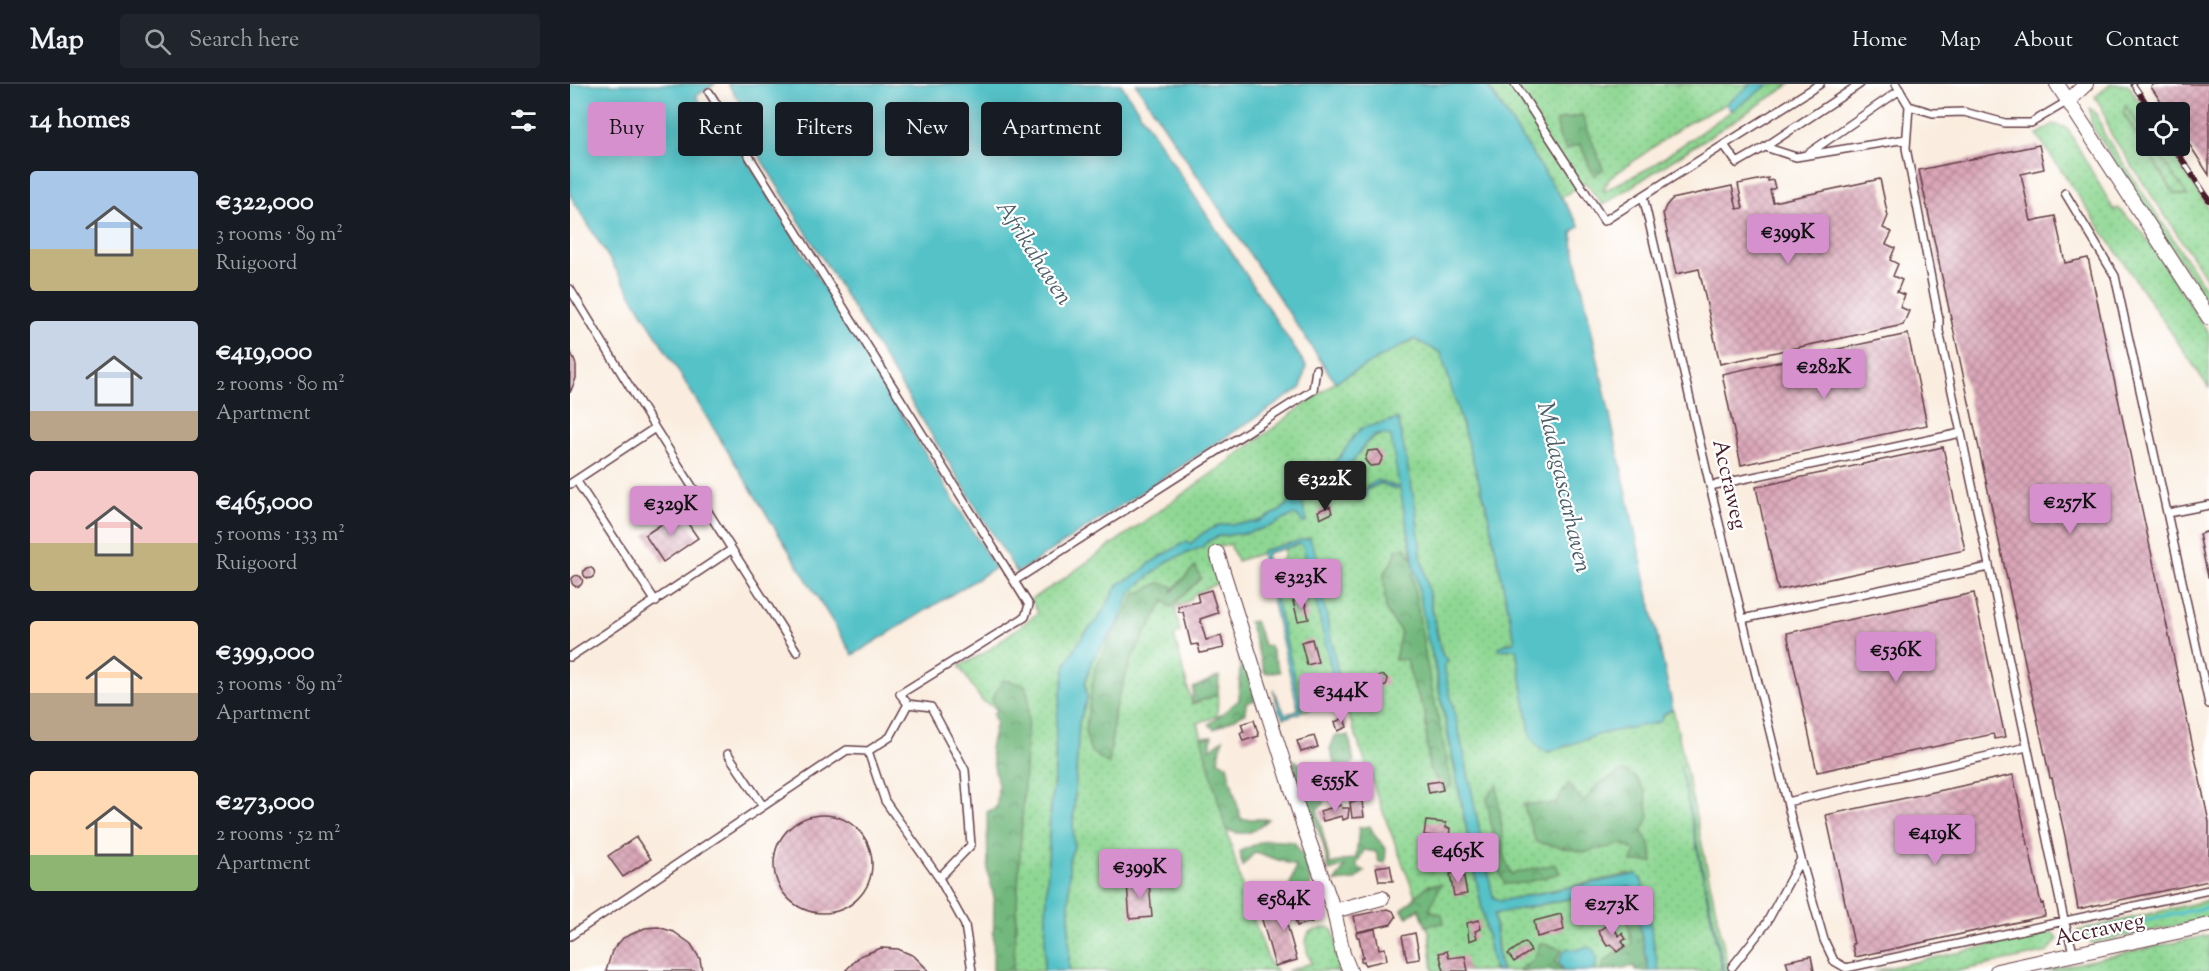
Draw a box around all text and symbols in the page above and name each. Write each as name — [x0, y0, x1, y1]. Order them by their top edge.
search box — [120, 14, 540, 68]
text: Map — [30, 21, 84, 61]
icon: search — [141, 25, 174, 58]
text: Search here — [189, 25, 299, 57]
text: Home — [1852, 26, 1907, 56]
text: Map — [1940, 26, 1981, 56]
text: About — [2014, 26, 2073, 56]
text: Contact — [2106, 26, 2179, 56]
text: 14 homes — [30, 102, 130, 139]
chip: Buy — [588, 102, 666, 156]
chip: Rent — [678, 102, 763, 156]
chip: Filters — [775, 102, 873, 156]
chip: New — [885, 102, 969, 156]
chip: Apartment — [981, 102, 1122, 156]
map controls — [2136, 102, 2190, 156]
button: locate — [2136, 102, 2190, 156]
icon: filters — [507, 104, 540, 137]
text: €322,000 — [216, 184, 314, 221]
water label: Afrikahaven — [986, 194, 1080, 313]
icon: home — [78, 195, 150, 267]
pin: €399K — [1746, 214, 1830, 265]
text: €399K — [1761, 219, 1815, 248]
text: 3 rooms · 89 m² — [216, 221, 343, 250]
text: Ruigoord — [216, 250, 297, 279]
text: €419,000 — [216, 334, 312, 371]
icon: home — [78, 345, 150, 417]
pin: €282K — [1782, 349, 1866, 400]
text: €282K — [1796, 354, 1852, 383]
text: 2 rooms · 80 m² — [216, 371, 345, 400]
water label: Madagascarhaven — [1527, 398, 1599, 577]
text: Apartment — [216, 400, 311, 429]
street label: Accraweg — [1702, 436, 1754, 533]
pin: €322K — [1283, 461, 1367, 512]
text: €322K — [1298, 466, 1352, 495]
text: €465,000 — [216, 484, 313, 521]
pin: €257K — [2028, 484, 2112, 535]
pin: €329K — [629, 486, 713, 537]
text: €257K — [2044, 489, 2096, 518]
text: €329K — [644, 491, 698, 520]
icon: home — [78, 495, 150, 567]
text: 5 rooms · 133 m² — [216, 521, 345, 550]
text: Ruigoord — [216, 550, 297, 579]
pin: €323K — [1259, 559, 1343, 610]
text: €323K — [1275, 564, 1327, 593]
pin: €536K — [1854, 632, 1938, 683]
text: €399,000 — [216, 634, 315, 671]
text: €536K — [1870, 637, 1922, 666]
icon: home — [78, 645, 150, 717]
text: 3 rooms · 89 m² — [216, 671, 343, 700]
pin: €344K — [1299, 673, 1383, 724]
text: €344K — [1314, 678, 1369, 707]
text: Apartment — [216, 700, 311, 729]
pin: €555K — [1293, 762, 1377, 813]
text: €555K — [1311, 767, 1359, 796]
text: €273,000 — [216, 784, 314, 821]
icon: home — [78, 795, 150, 867]
pin: €419K — [1893, 815, 1977, 866]
text: €419K — [1909, 820, 1961, 849]
text: 2 rooms · 52 m² — [216, 821, 341, 850]
pin: €465K — [1416, 833, 1500, 884]
text: €465K — [1432, 838, 1484, 867]
pin: €399K — [1098, 849, 1182, 900]
text: Apartment — [216, 850, 311, 879]
text: €399K — [1113, 854, 1167, 883]
pin: €584K — [1242, 881, 1326, 932]
text: €584K — [1257, 886, 1311, 915]
pin: €273K — [1570, 886, 1654, 937]
text: €273K — [1585, 891, 1639, 920]
street label: Accraweg — [2052, 906, 2148, 956]

